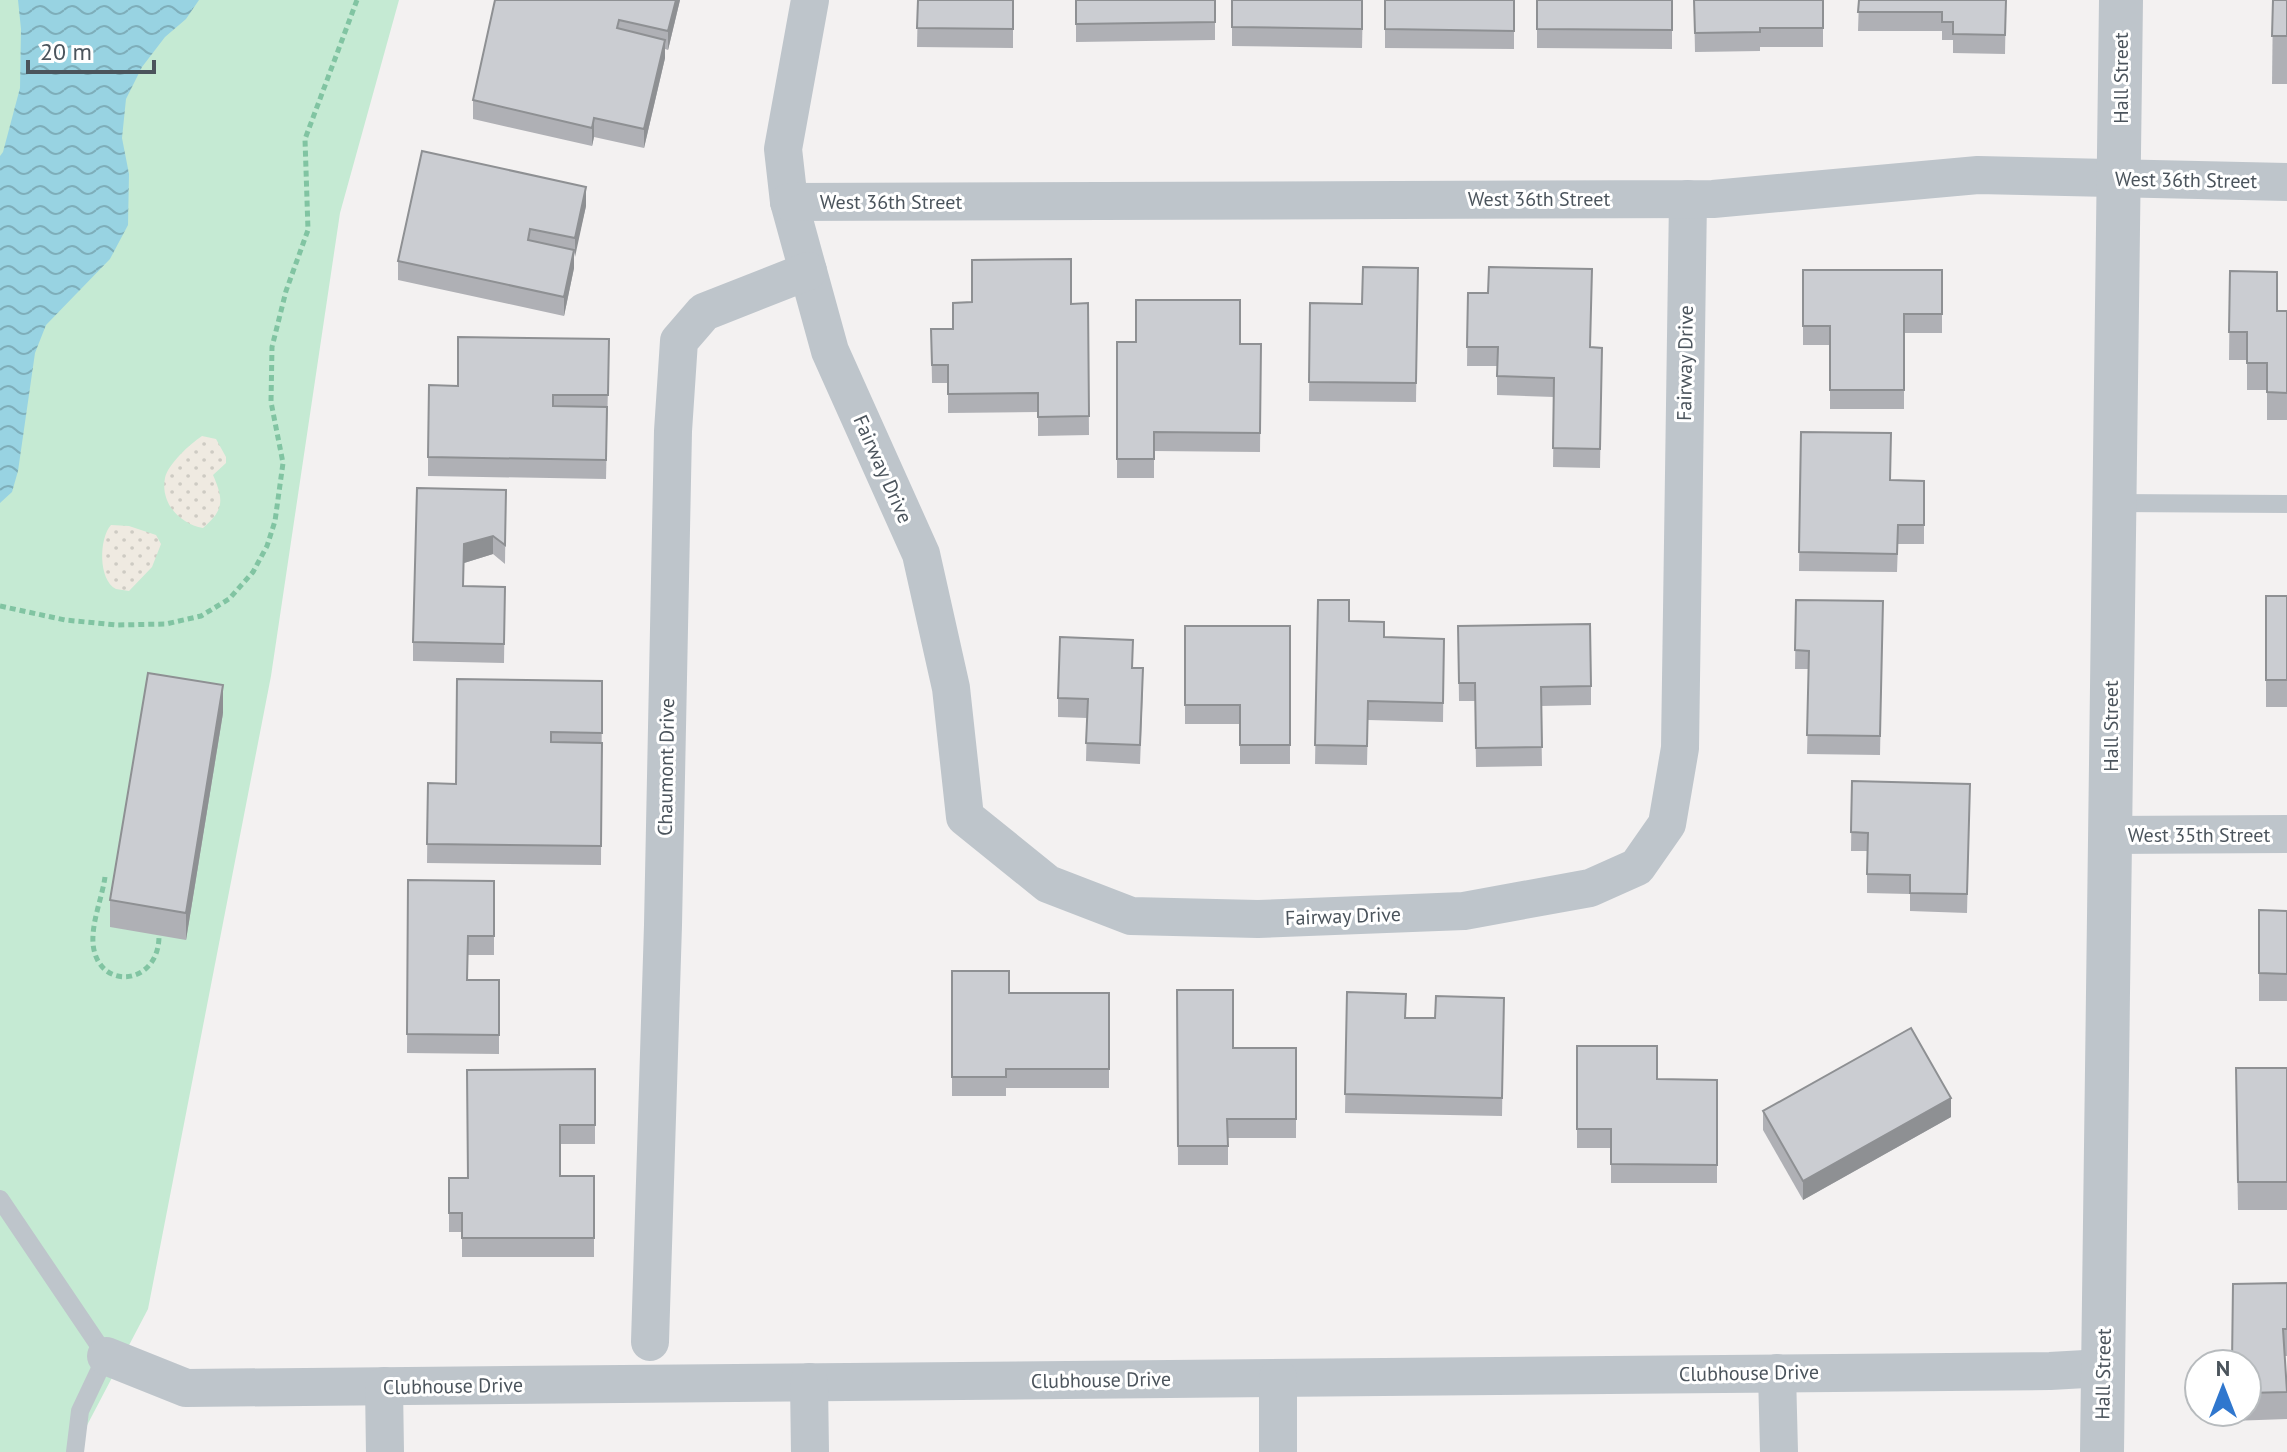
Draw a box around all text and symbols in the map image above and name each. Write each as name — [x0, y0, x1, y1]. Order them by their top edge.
scale bar — [28, 24, 154, 74]
street label: Hall Street — [2108, 32, 2134, 124]
text: 20 m — [40, 36, 92, 67]
street label: West 36th Street — [2115, 166, 2258, 194]
street label: West 36th Street — [1468, 186, 1610, 212]
street label: West 36th Street — [820, 189, 962, 215]
street label: Fairway Drive — [1671, 305, 1699, 421]
street label: Fairway Drive — [848, 411, 918, 527]
street label: Hall Street — [2098, 680, 2124, 772]
street label: Chaumont Drive — [652, 698, 680, 836]
street label: West 35th Street — [2128, 822, 2270, 848]
street label: Fairway Drive — [1285, 901, 1401, 931]
street label: Hall Street — [2089, 1328, 2117, 1420]
north arrow — [2183, 1348, 2263, 1428]
text: N — [2216, 1354, 2230, 1382]
street label: Clubhouse Drive — [1679, 1359, 1819, 1387]
street label: Clubhouse Drive — [1031, 1366, 1171, 1394]
street label: Clubhouse Drive — [383, 1372, 523, 1400]

